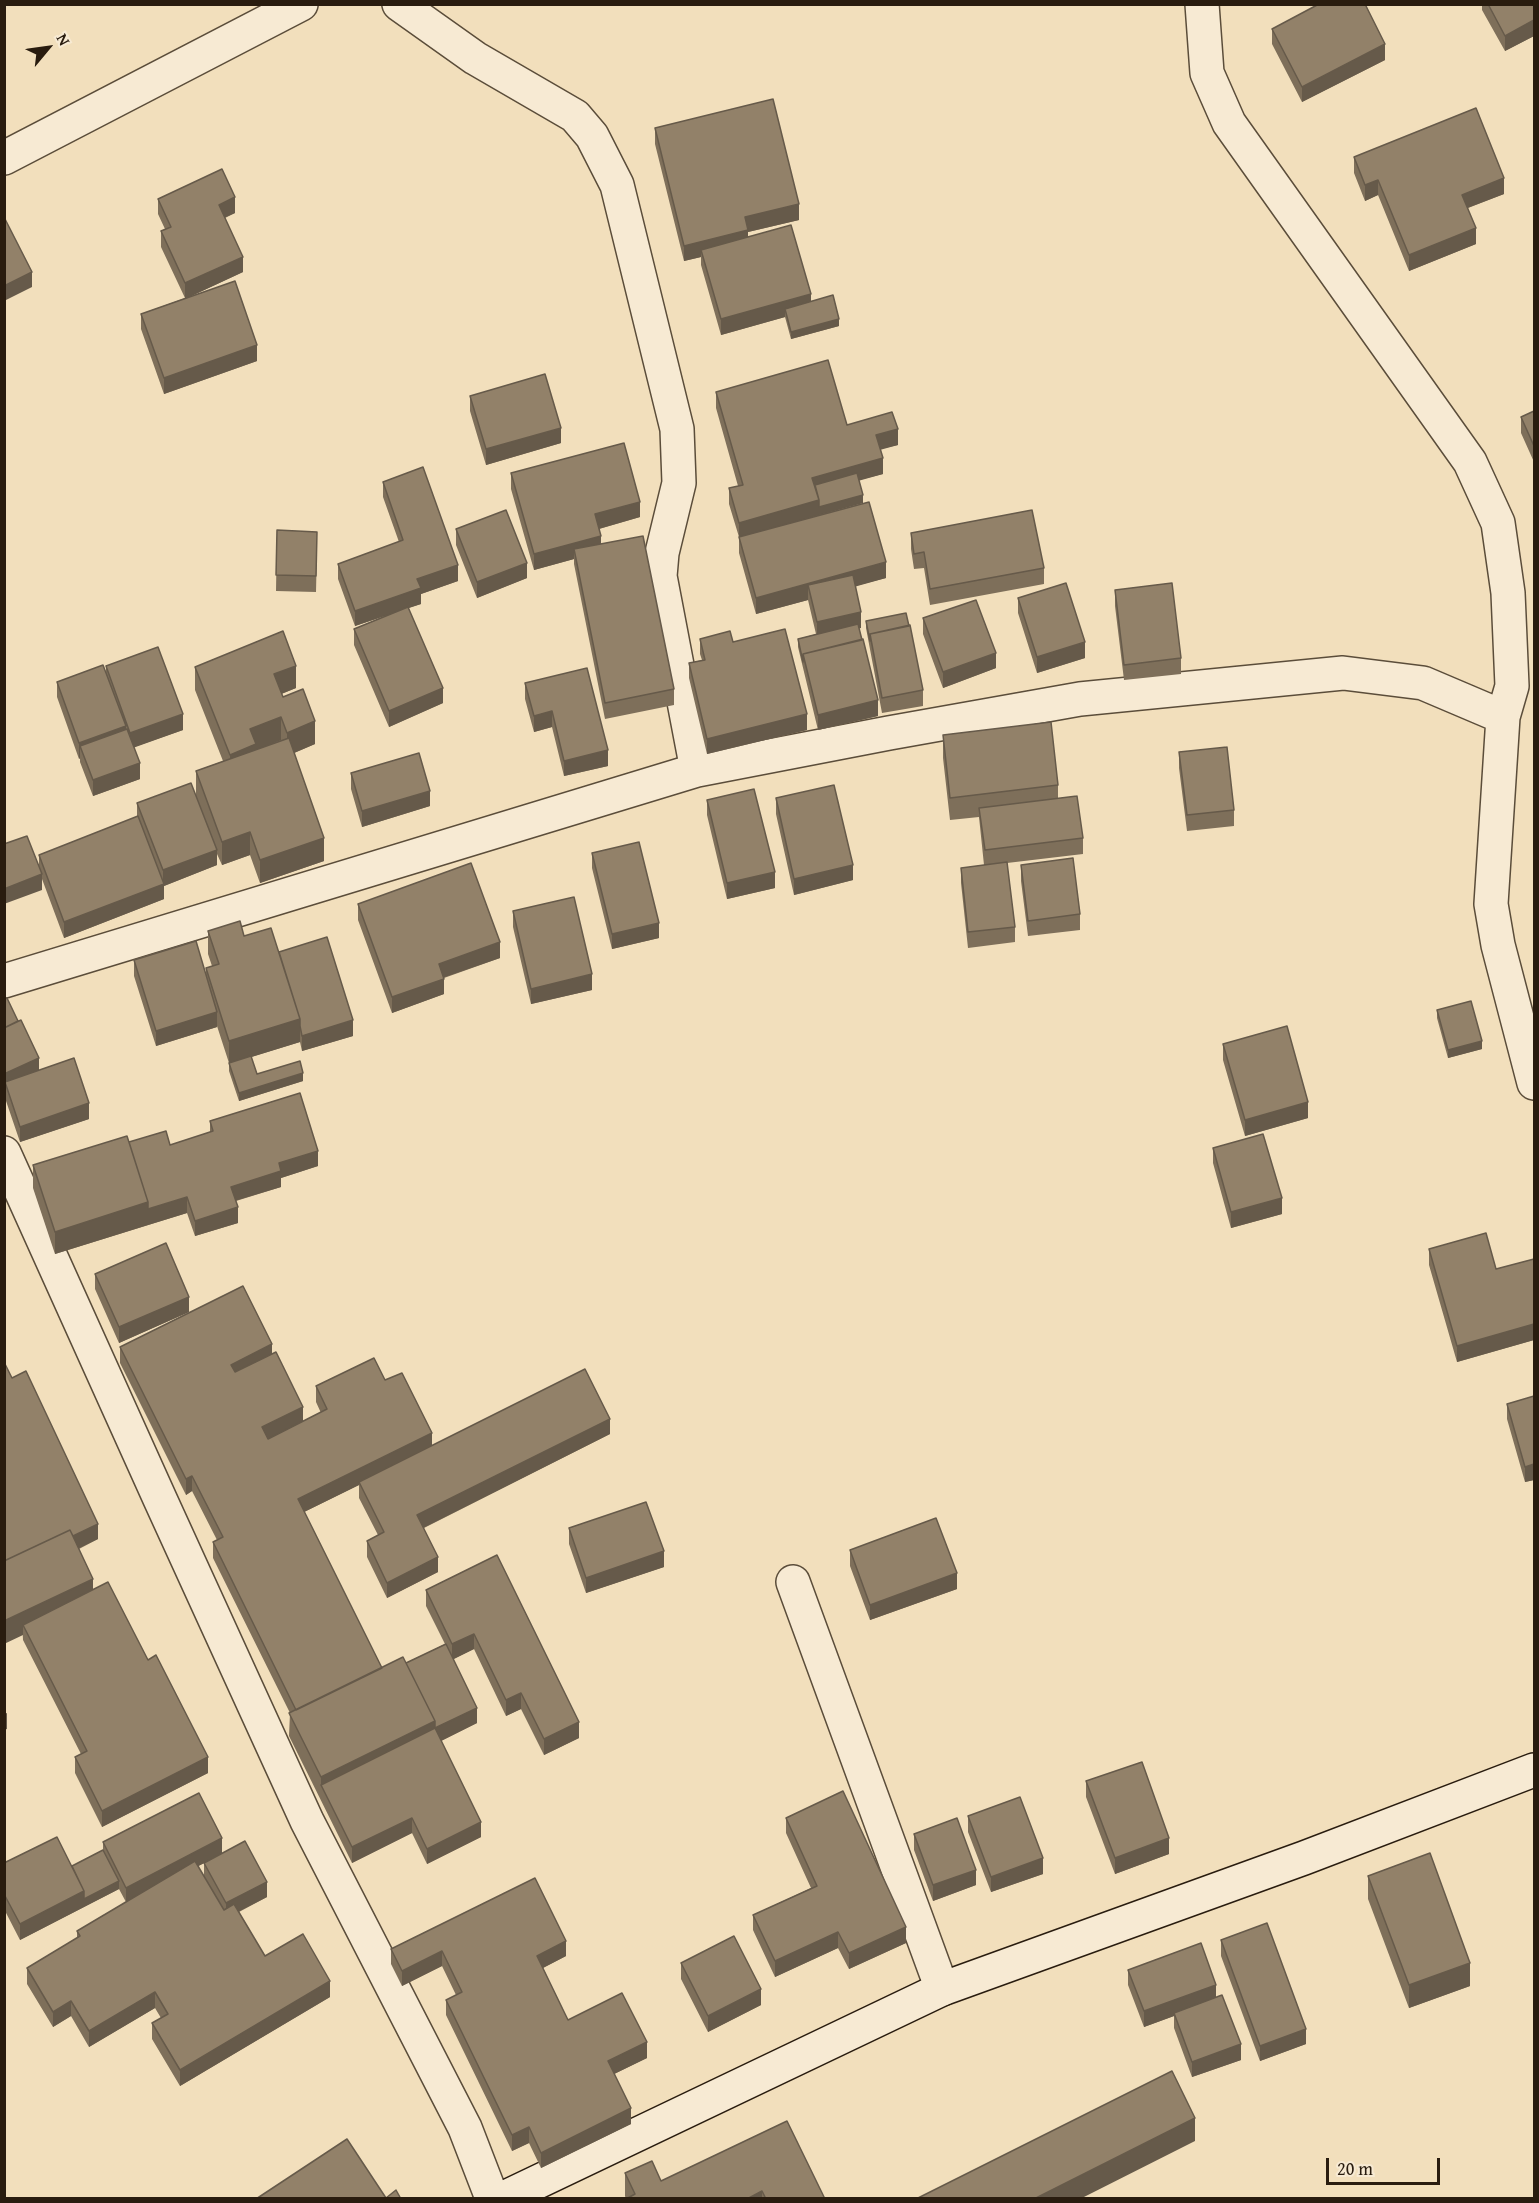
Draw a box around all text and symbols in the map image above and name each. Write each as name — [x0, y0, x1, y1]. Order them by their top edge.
north arrow — [18, 18, 78, 78]
text: N — [51, 29, 77, 50]
scale bar — [1329, 2146, 1443, 2184]
text: 20 m — [1337, 2155, 1373, 2182]

